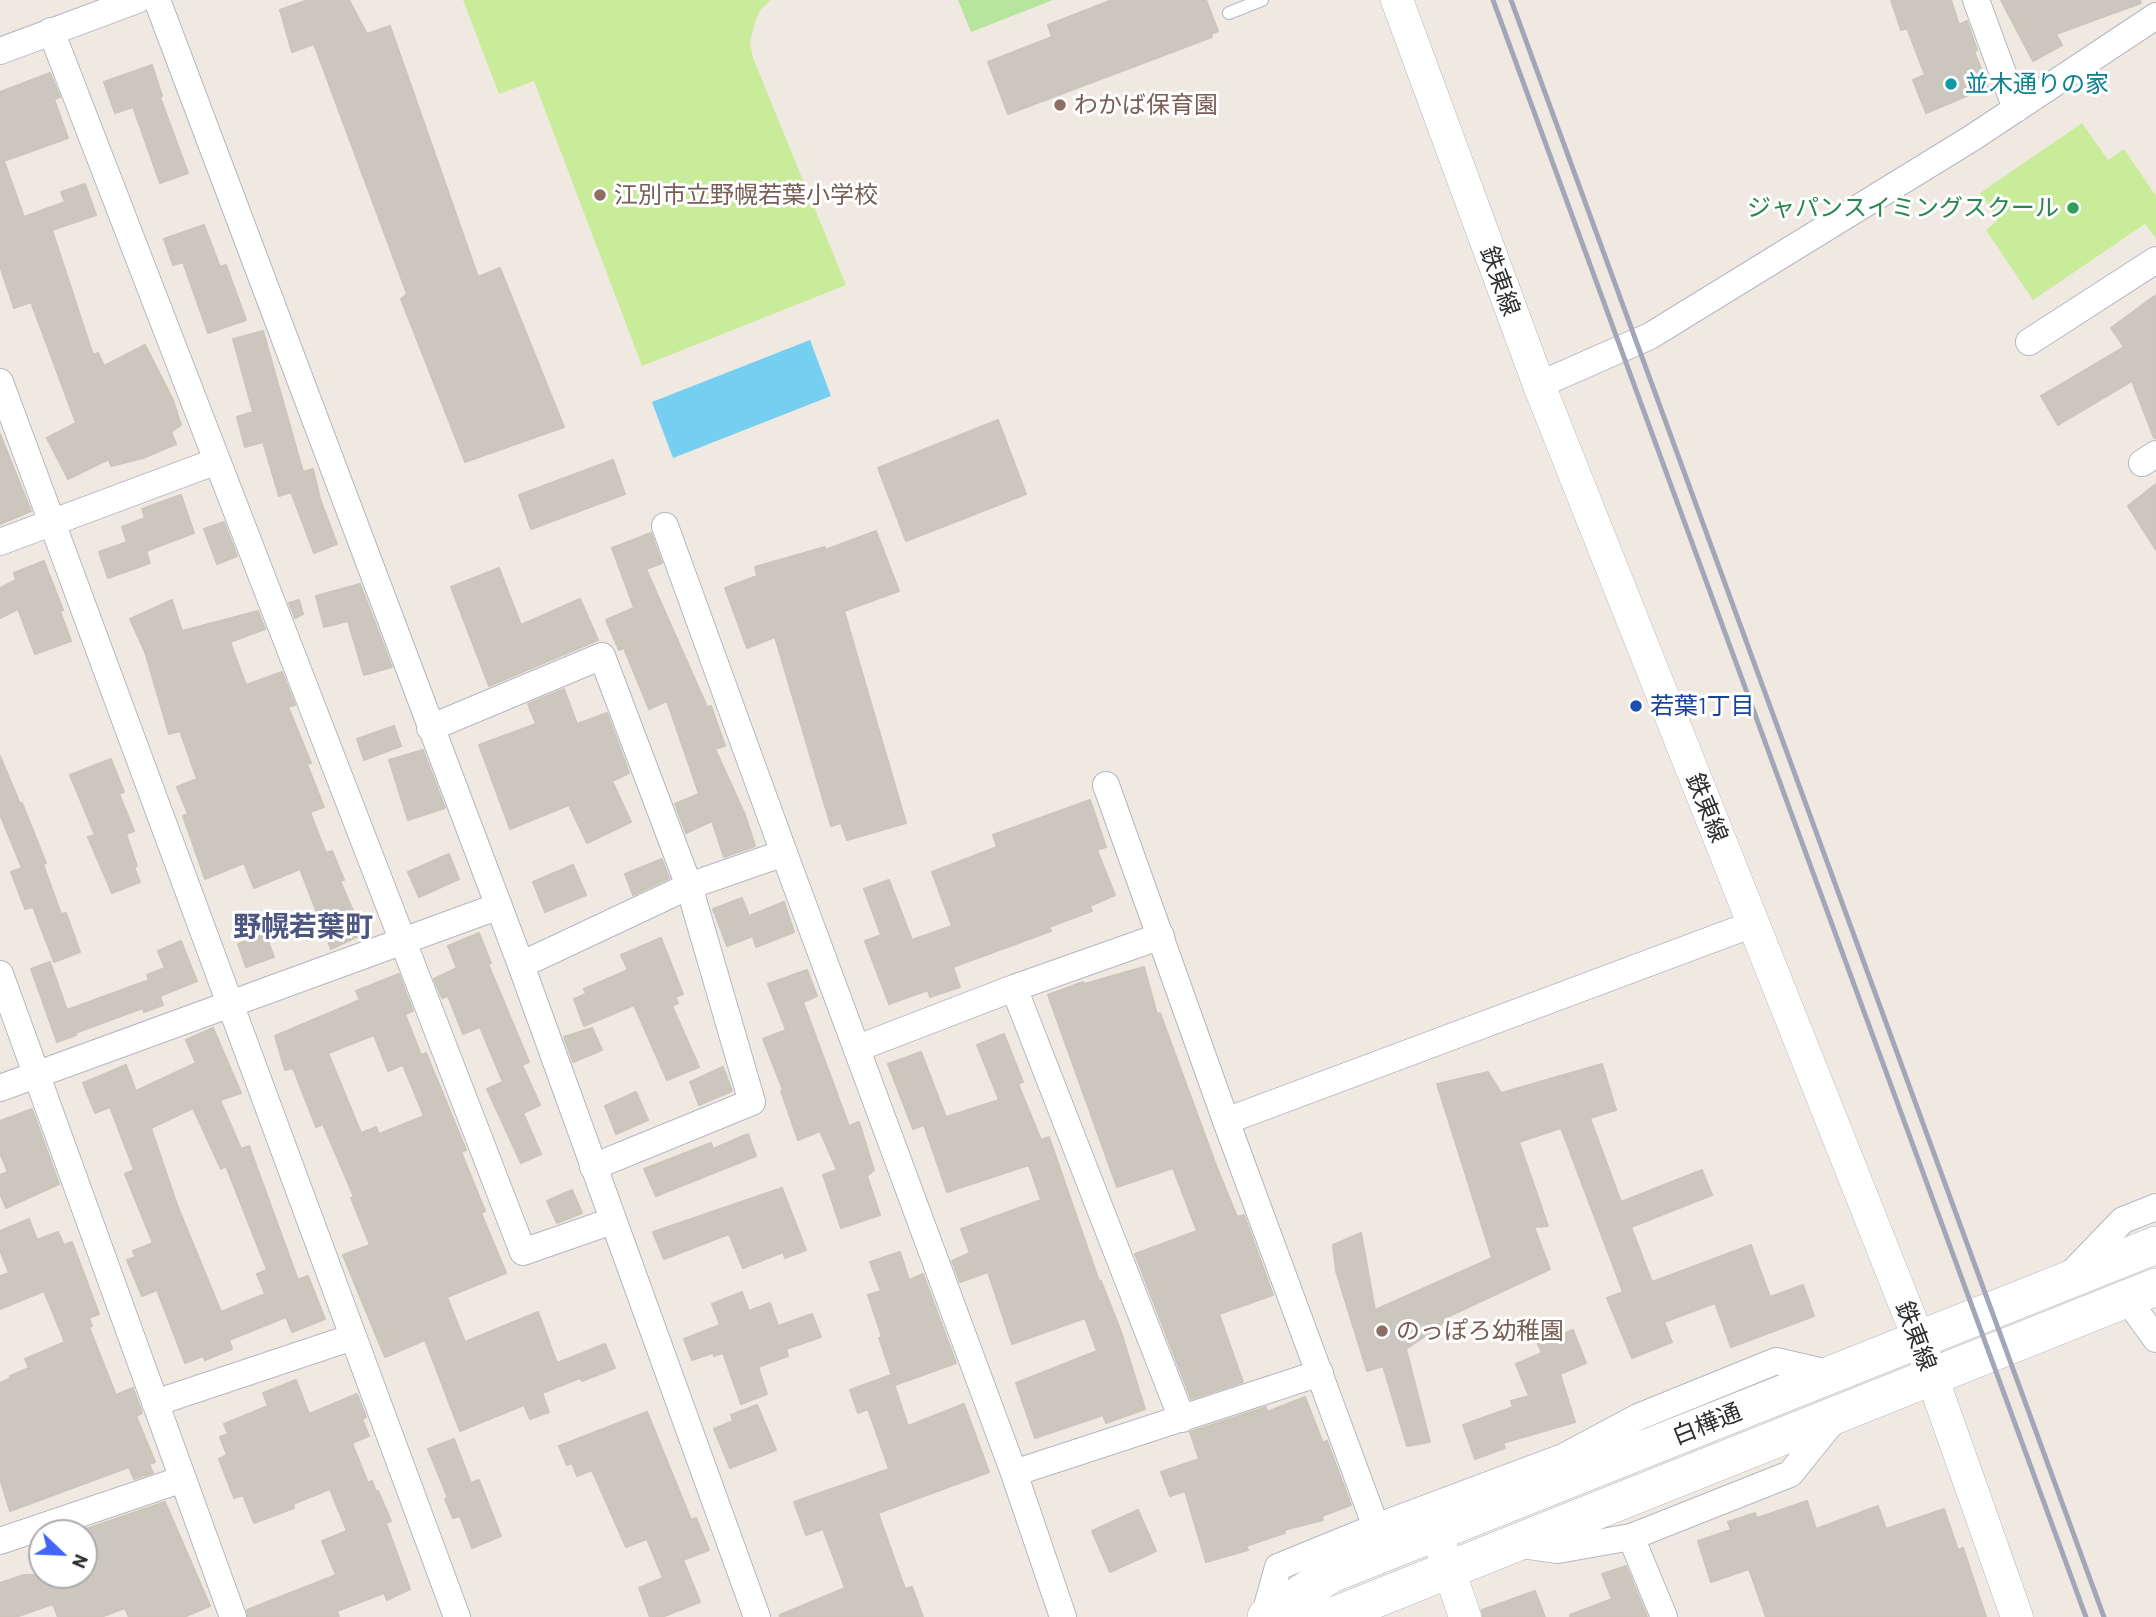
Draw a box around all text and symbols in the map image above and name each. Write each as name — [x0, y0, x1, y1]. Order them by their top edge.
place label: 並木通りの家 — [1965, 70, 2109, 98]
marker: 並木通りの家 — [1943, 76, 1959, 92]
place label: わかば保育園 — [1074, 91, 1218, 119]
marker: わかば保育園 — [1052, 97, 1068, 113]
place label: 江別市立野幌若葉小学校 — [614, 181, 878, 209]
marker: 江別市立野幌若葉小学校 — [592, 187, 608, 203]
place label: ジャパンスイミングスクール — [1747, 194, 2059, 222]
marker: ジャパンスイミングスクール — [2065, 200, 2081, 216]
street label: 鉄東線 — [1474, 242, 1526, 320]
place label: 若葉1丁目 — [1650, 692, 1754, 720]
marker: 若葉1丁目 — [1628, 698, 1644, 714]
street label: 鉄東線 — [1680, 769, 1734, 847]
district label: 野幌若葉町 — [233, 910, 373, 944]
street label: 鉄東線 — [1890, 1297, 1942, 1375]
place label: のっぽろ幼稚園 — [1396, 1317, 1564, 1345]
marker: のっぽろ幼稚園 — [1374, 1323, 1390, 1339]
street label: 白樺通 — [1668, 1397, 1746, 1451]
north arrow — [28, 1519, 98, 1589]
text: N — [68, 1551, 94, 1572]

